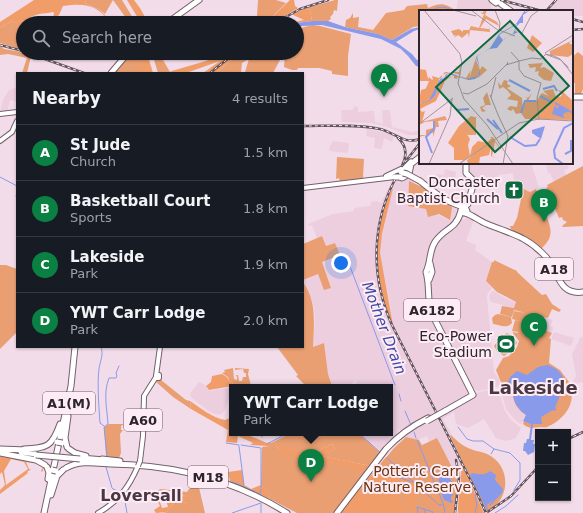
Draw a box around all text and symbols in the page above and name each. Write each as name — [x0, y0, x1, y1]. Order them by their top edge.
inset map — [419, 10, 573, 164]
search box — [16, 16, 304, 60]
icon: search — [30, 27, 52, 49]
text: Search here — [62, 29, 152, 47]
pin: A — [371, 64, 397, 97]
text: Nearby — [32, 88, 101, 108]
text: 4 results — [232, 91, 288, 106]
text: St Jude — [70, 136, 130, 154]
text: A — [40, 145, 50, 160]
text: 1.5 km — [243, 145, 288, 160]
text: Church — [70, 154, 116, 169]
place label: Doncaster Baptist Church — [397, 174, 500, 206]
church icon: Doncaster Baptist Church — [503, 179, 525, 201]
pin: B — [531, 189, 557, 222]
text: Basketball Court — [70, 192, 210, 210]
text: B — [40, 201, 50, 216]
text: 1.8 km — [243, 201, 288, 216]
text: Sports — [70, 210, 112, 225]
text: Lakeside — [70, 248, 144, 266]
your location — [331, 253, 351, 273]
text: C — [40, 257, 50, 272]
text: 1.9 km — [243, 257, 288, 272]
road number: A18 — [535, 258, 573, 280]
text: Park — [70, 266, 98, 281]
water label: Mother Drain — [358, 279, 410, 377]
road number: A6182 — [404, 299, 460, 321]
text: YWT Carr Lodge — [70, 304, 206, 322]
text: D — [40, 313, 50, 328]
text: 2.0 km — [243, 313, 288, 328]
pin: C — [521, 313, 547, 346]
text: Park — [70, 322, 98, 337]
place label: Eco-Power Stadium — [419, 328, 492, 360]
sports icon: Eco-Power Stadium — [495, 333, 517, 355]
district label: Lakeside — [488, 377, 578, 398]
popup — [229, 384, 393, 436]
road number: A1(M) — [43, 392, 95, 414]
text: YWT Carr Lodge — [243, 394, 379, 412]
road number: A60 — [124, 409, 162, 431]
text: Park — [243, 412, 271, 427]
map controls — [535, 429, 571, 501]
button: + — [535, 429, 571, 465]
pin: D — [298, 449, 324, 482]
park label: Potteric Carr Nature Reserve — [363, 463, 471, 495]
button: − — [535, 465, 571, 501]
road number: M18 — [188, 466, 228, 488]
district label: Loversall — [100, 486, 182, 505]

